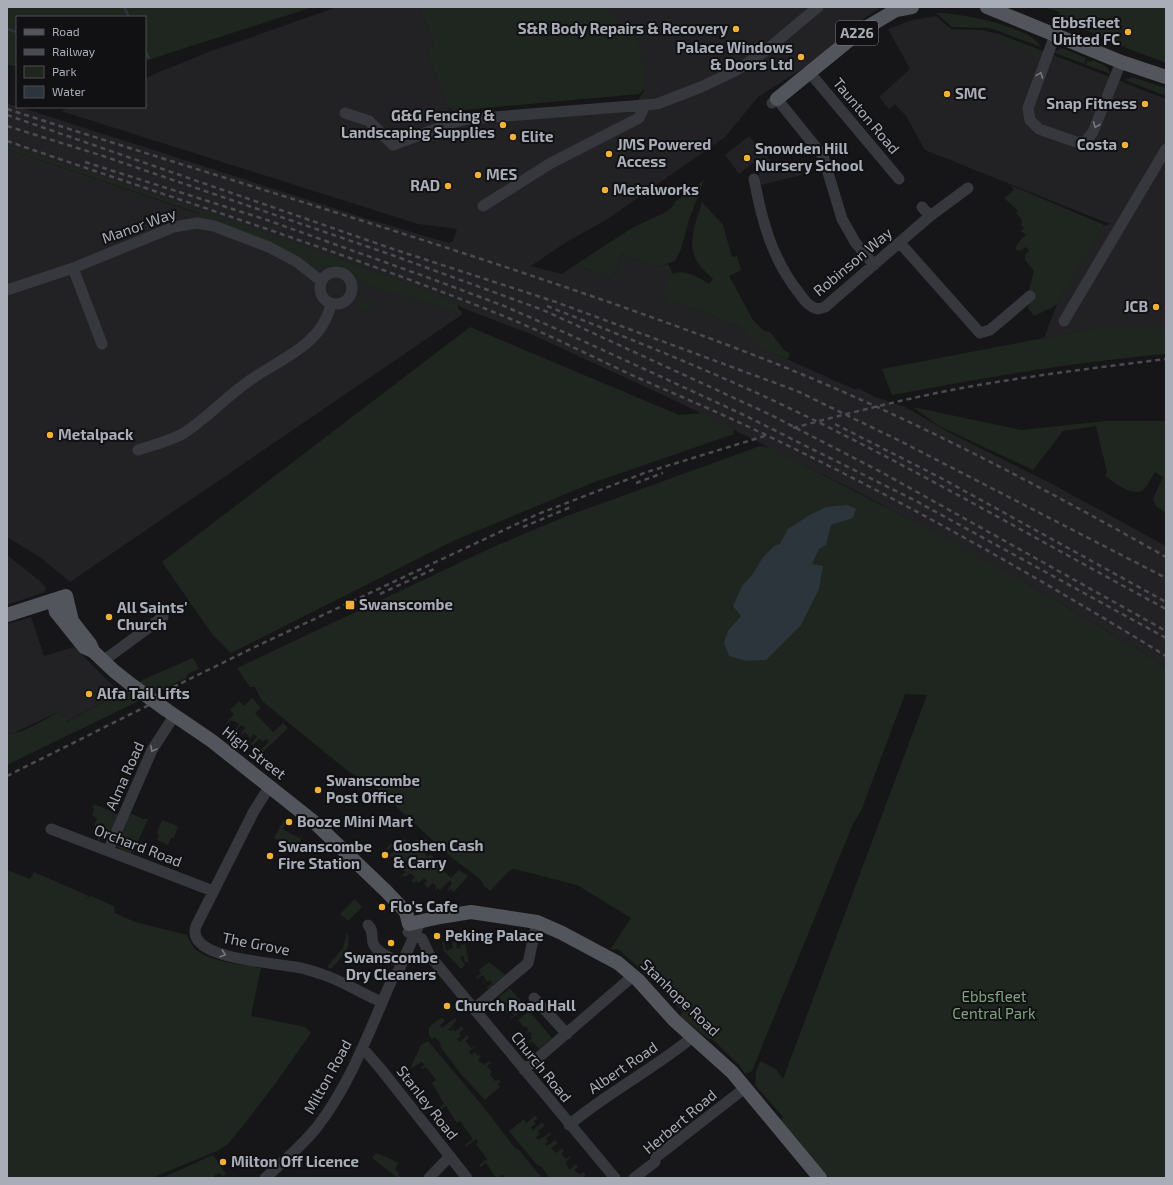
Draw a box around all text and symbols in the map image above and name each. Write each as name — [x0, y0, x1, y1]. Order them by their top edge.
place label: Ebbsfleet United FC — [1052, 13, 1120, 48]
legend — [16, 16, 146, 108]
place label: S&R Body Repairs & Recovery — [518, 19, 728, 38]
road number: A226 — [836, 21, 878, 45]
text: Road — [52, 24, 80, 38]
marker: S&R Body Repairs & Recovery — [731, 24, 741, 34]
marker: Ebbsfleet United FC — [1123, 27, 1133, 37]
place label: Palace Windows & Doors Ltd — [676, 38, 793, 73]
text: Railway — [52, 44, 96, 58]
marker: Palace Windows & Doors Ltd — [796, 52, 806, 62]
text: Park — [52, 64, 77, 78]
one-way arrow — [1035, 71, 1043, 78]
street label: Taunton Road — [830, 74, 904, 157]
text: Water — [52, 84, 86, 98]
place label: SMC — [955, 84, 987, 102]
marker: SMC — [942, 89, 952, 99]
place label: Snap Fitness — [1046, 94, 1137, 112]
marker: Snap Fitness — [1140, 99, 1150, 109]
place label: G&G Fencing & Landscaping Supplies — [341, 106, 496, 141]
marker: G&G Fencing & Landscaping Supplies — [498, 120, 508, 130]
one-way arrow — [1093, 120, 1101, 128]
place label: Elite — [521, 127, 553, 145]
marker: Elite — [508, 132, 518, 142]
place label: JMS Powered Access — [617, 135, 711, 170]
place label: Costa — [1077, 135, 1117, 153]
place label: Snowden Hill Nursery School — [755, 139, 864, 175]
marker: Costa — [1120, 140, 1130, 150]
marker: JMS Powered Access — [604, 149, 614, 159]
marker: Snowden Hill Nursery School — [742, 153, 752, 163]
place label: MES — [486, 165, 517, 183]
marker: MES — [473, 170, 483, 180]
place label: RAD — [410, 176, 440, 194]
place label: Metalworks — [613, 180, 699, 198]
marker: RAD — [443, 181, 453, 191]
marker: Metalworks — [600, 185, 610, 195]
street label: Manor Way — [99, 203, 178, 247]
street label: Robinson Way — [809, 223, 895, 299]
place label: JCB — [1124, 297, 1148, 315]
marker: JCB — [1151, 302, 1161, 312]
place label: Metalpack — [58, 425, 134, 443]
marker: Metalpack — [45, 430, 55, 440]
place label: Swanscombe — [359, 595, 453, 613]
place label: All Saints' Church — [117, 598, 187, 633]
marker: Swanscombe — [344, 599, 356, 611]
marker: All Saints' Church — [104, 612, 114, 622]
place label: Alfa Tail Lifts — [97, 684, 190, 702]
marker: Alfa Tail Lifts — [84, 689, 94, 699]
street label: High Street — [219, 722, 290, 783]
street label: Alma Road — [101, 739, 147, 813]
one-way arrow — [150, 745, 158, 752]
place label: Swanscombe Post Office — [326, 771, 420, 806]
marker: Swanscombe Post Office — [313, 785, 323, 795]
place label: Booze Mini Mart — [297, 812, 413, 830]
marker: Booze Mini Mart — [284, 817, 294, 827]
street label: Orchard Road — [92, 820, 185, 870]
place label: Goshen Cash & Carry — [393, 836, 484, 872]
place label: Swanscombe Fire Station — [278, 837, 372, 872]
marker: Goshen Cash & Carry — [380, 850, 390, 860]
marker: Swanscombe Fire Station — [265, 851, 275, 861]
place label: Flo's Cafe — [390, 897, 458, 915]
marker: Flo's Cafe — [377, 902, 387, 912]
place label: Peking Palace — [445, 926, 543, 944]
street label: The Grove — [221, 928, 291, 958]
marker: Peking Palace — [432, 931, 442, 941]
marker: Swanscombe Dry Cleaners — [386, 938, 396, 948]
place label: Swanscombe Dry Cleaners — [344, 948, 438, 984]
one-way arrow — [220, 949, 227, 958]
street label: Stanhope Road — [637, 955, 724, 1039]
park label: Ebbsfleet Central Park — [952, 987, 1036, 1022]
place label: Church Road Hall — [455, 996, 576, 1014]
marker: Church Road Hall — [442, 1001, 452, 1011]
street label: Church Road — [508, 1027, 576, 1105]
street label: Milton Road — [299, 1036, 355, 1117]
street label: Albert Road — [584, 1037, 661, 1097]
street label: Stanley Road — [393, 1062, 462, 1143]
street label: Herbert Road — [639, 1085, 720, 1157]
place label: Milton Off Licence — [231, 1152, 359, 1170]
marker: Milton Off Licence — [218, 1157, 228, 1167]

